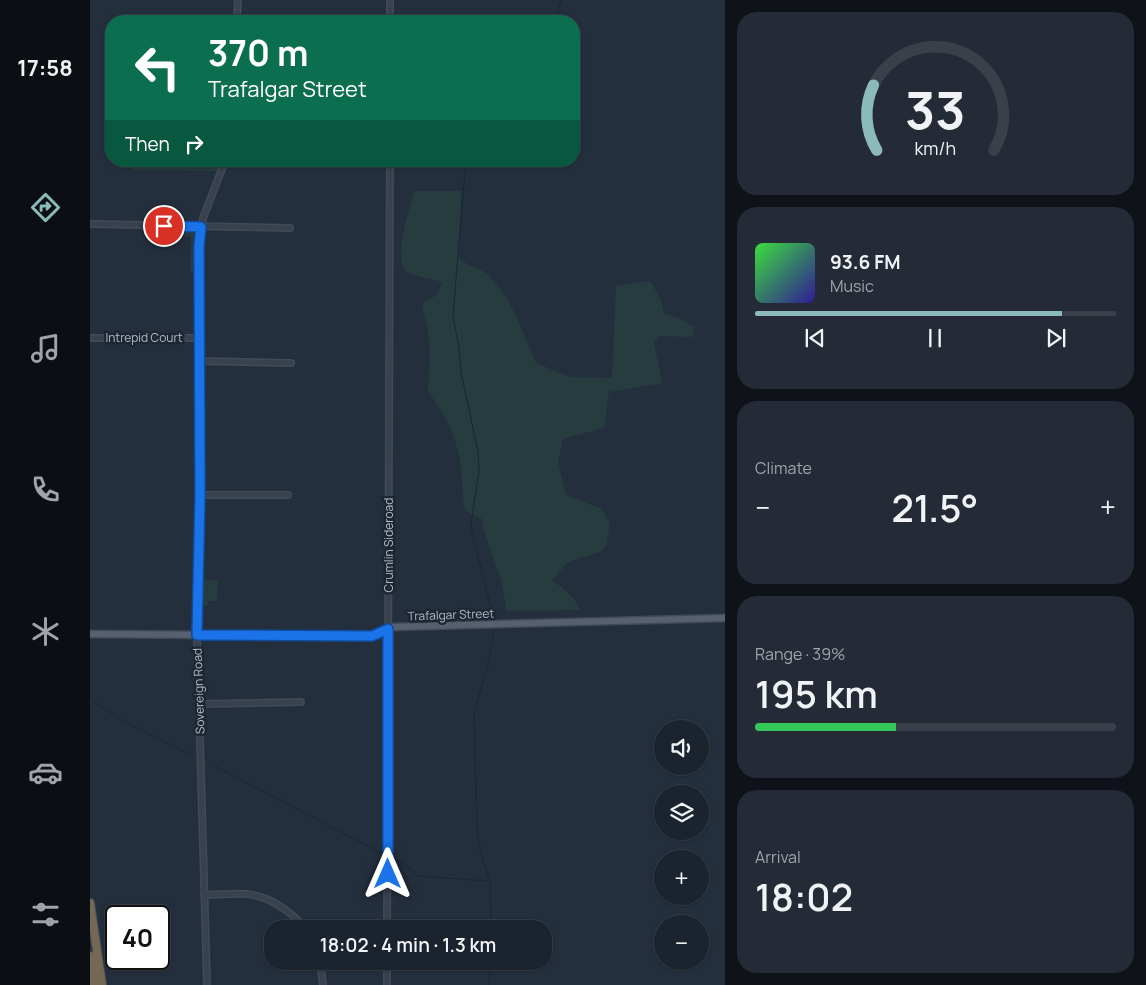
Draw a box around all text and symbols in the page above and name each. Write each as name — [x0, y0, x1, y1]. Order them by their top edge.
text: 370 m — [208, 29, 309, 77]
icon: left — [125, 35, 190, 100]
text: 17:58 — [17, 53, 73, 83]
text: Trafalgar Street — [208, 74, 367, 104]
text: 33 — [905, 74, 966, 145]
icon: right — [180, 130, 208, 158]
text: Then — [125, 131, 170, 157]
text: km/h — [915, 136, 956, 160]
icon: directions — [28, 190, 63, 225]
pin — [143, 205, 185, 247]
icon: arrive — [150, 212, 178, 240]
text: 93.6 FM — [830, 249, 900, 275]
text: Music — [830, 275, 874, 297]
icon: previous — [801, 324, 829, 352]
icon: pause — [921, 324, 949, 352]
icon: next — [1042, 324, 1070, 352]
street label: Intrepid Court — [105, 329, 183, 346]
icon: music — [28, 331, 63, 366]
text: Climate — [755, 457, 812, 479]
icon: phone — [28, 472, 63, 507]
text: 21.5° — [891, 481, 978, 533]
text: − — [755, 488, 770, 526]
text: + — [1100, 488, 1116, 526]
street label: Crumlin Sideroad — [380, 498, 397, 592]
street label: Trafalgar Street — [407, 604, 495, 625]
icon: climate — [28, 614, 63, 649]
text: Range · 39% — [755, 643, 846, 665]
street label: Sovereign Road — [189, 648, 208, 734]
text: 195 km — [755, 667, 878, 719]
map controls — [654, 720, 709, 970]
button: sound — [654, 720, 709, 775]
icon: car — [28, 755, 63, 790]
button: layers — [654, 785, 709, 840]
text: Arrival — [755, 846, 801, 868]
position arrow — [361, 847, 413, 899]
button: + — [654, 850, 709, 905]
text: 18:02 — [755, 870, 853, 922]
icon: filters — [28, 897, 63, 932]
speed limit sign: 40 — [105, 905, 170, 970]
button: − — [654, 915, 709, 970]
text: 18:02 · 4 min · 1.3 km — [320, 932, 496, 958]

